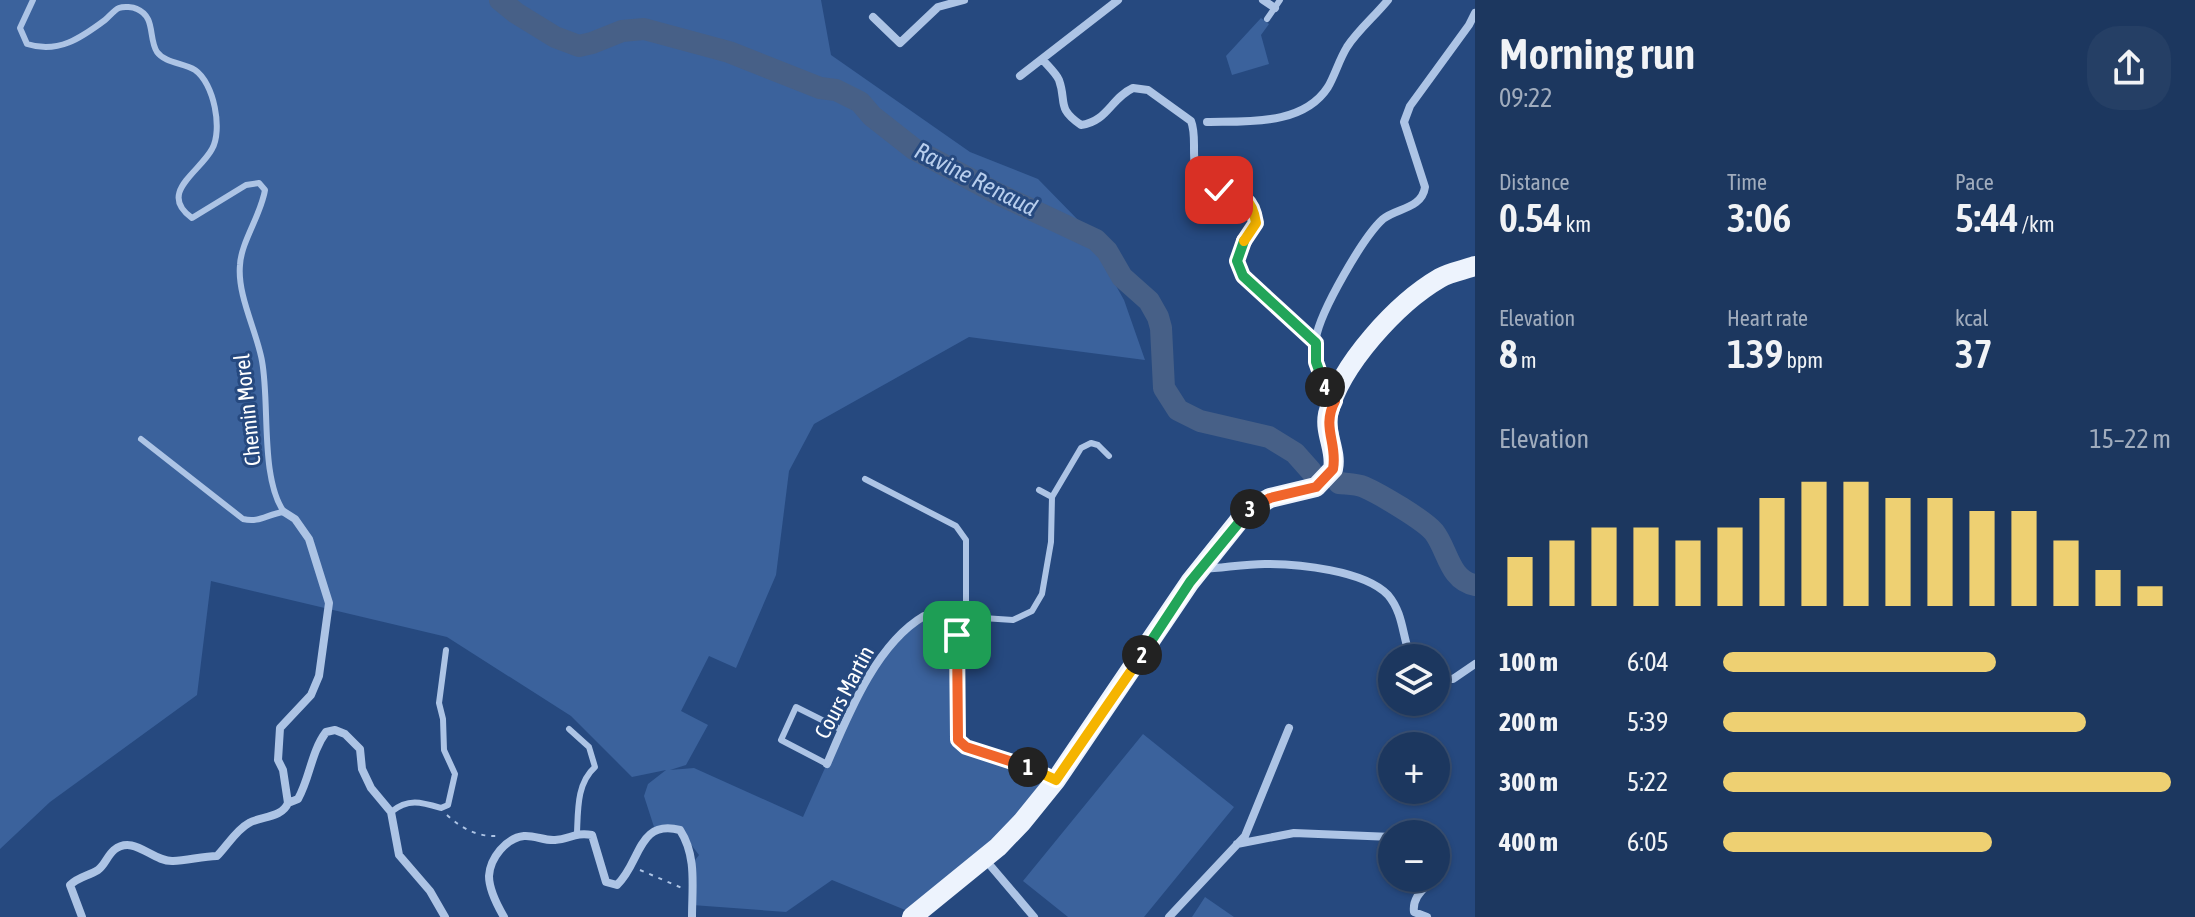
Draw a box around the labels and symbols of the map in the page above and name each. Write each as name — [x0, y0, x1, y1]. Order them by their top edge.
water label: Ravine Renaud — [911, 137, 1041, 221]
pin — [1185, 156, 1253, 224]
street label: Chemin Morel — [228, 353, 266, 467]
pin: 4 — [1305, 367, 1345, 407]
pin: 3 — [1230, 489, 1270, 529]
pin — [923, 601, 991, 669]
pin: 2 — [1122, 635, 1162, 675]
street label: Cours Martin — [809, 641, 879, 743]
pin: 1 — [1008, 747, 1048, 787]

